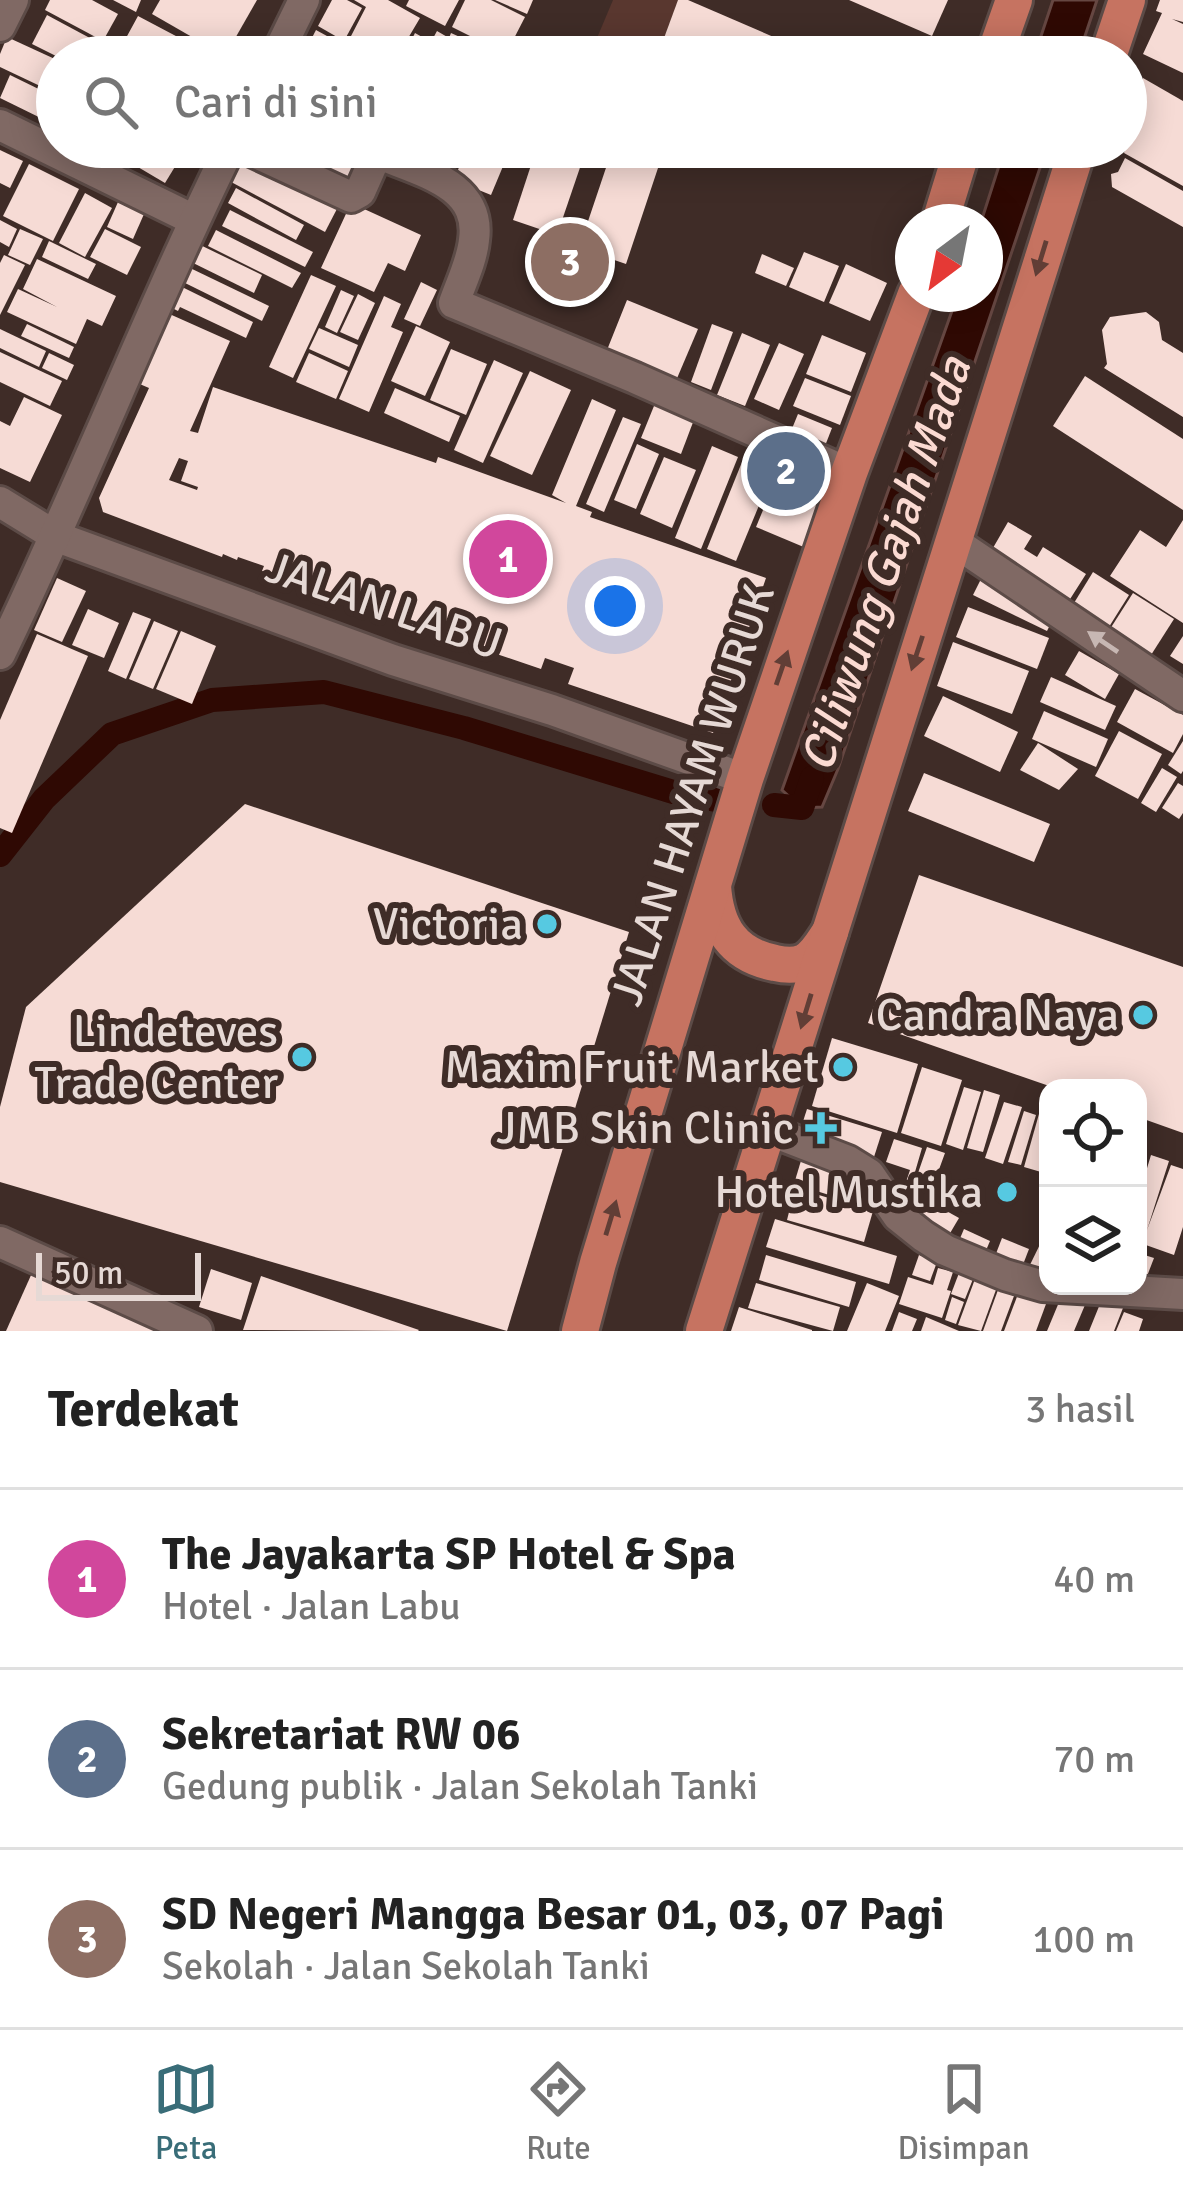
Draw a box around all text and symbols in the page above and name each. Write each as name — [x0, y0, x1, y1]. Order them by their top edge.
search box — [36, 36, 1147, 168]
icon: search — [78, 69, 144, 135]
text: Cari di sini — [174, 75, 378, 130]
north arrow — [895, 204, 1003, 312]
pin: 3 — [531, 217, 609, 307]
one-way arrow — [1031, 240, 1049, 277]
water label: Ciliwung Gajah Mada — [788, 348, 985, 779]
pin: 2 — [747, 426, 825, 516]
pin: 1 — [469, 514, 547, 604]
street label: JALAN LABU — [259, 540, 509, 672]
your location — [585, 576, 645, 636]
street label: JALAN HAYAM WURUK — [599, 578, 787, 1012]
one-way arrow — [1087, 632, 1120, 654]
one-way arrow — [906, 635, 925, 672]
one-way arrow — [774, 649, 793, 686]
place label: Victoria — [373, 897, 523, 952]
marker: Victoria — [534, 911, 560, 937]
place label: Candra Naya — [876, 988, 1119, 1043]
one-way arrow — [795, 993, 814, 1030]
marker: Candra Naya — [1130, 1002, 1156, 1028]
place label: Lindeteves Trade Center — [35, 1004, 278, 1111]
place label: Maxim Fruit Market — [444, 1040, 819, 1095]
marker: Lindeteves Trade Center — [289, 1044, 315, 1070]
marker: Maxim Fruit Market — [830, 1054, 856, 1080]
map controls — [1039, 1079, 1147, 1295]
button: locate — [1039, 1079, 1147, 1187]
place label: JMB Skin Clinic — [496, 1101, 794, 1156]
marker: JMB Skin Clinic — [805, 1112, 837, 1144]
place label: Hotel Mustika — [714, 1165, 983, 1220]
marker: Hotel Mustika — [994, 1179, 1020, 1205]
button: layers — [1039, 1187, 1147, 1295]
one-way arrow — [603, 1199, 622, 1236]
scale bar — [36, 1247, 201, 1300]
text: 50 m — [54, 1253, 123, 1294]
text: Terdekat — [48, 1378, 239, 1441]
text: 3 hasil — [1025, 1385, 1135, 1433]
text: The Jayakarta SP Hotel & Spa — [162, 1527, 736, 1582]
text: 1 — [76, 1555, 98, 1603]
text: 40 m — [1053, 1555, 1135, 1603]
text: Hotel · Jalan Labu — [162, 1582, 461, 1630]
text: Sekretariat RW 06 — [162, 1707, 520, 1762]
text: 2 — [76, 1735, 98, 1783]
text: 70 m — [1053, 1735, 1135, 1783]
text: Gedung publik · Jalan Sekolah Tanki — [162, 1762, 758, 1810]
text: SD Negeri Mangga Besar 01, 03, 07 Pagi — [162, 1887, 944, 1942]
text: 3 — [76, 1915, 98, 1963]
text: 100 m — [1032, 1915, 1135, 1963]
text: Sekolah · Jalan Sekolah Tanki — [162, 1942, 650, 1990]
tab: Peta — [153, 2056, 219, 2169]
tab: Rute — [525, 2056, 591, 2169]
tab: Disimpan — [898, 2056, 1030, 2169]

